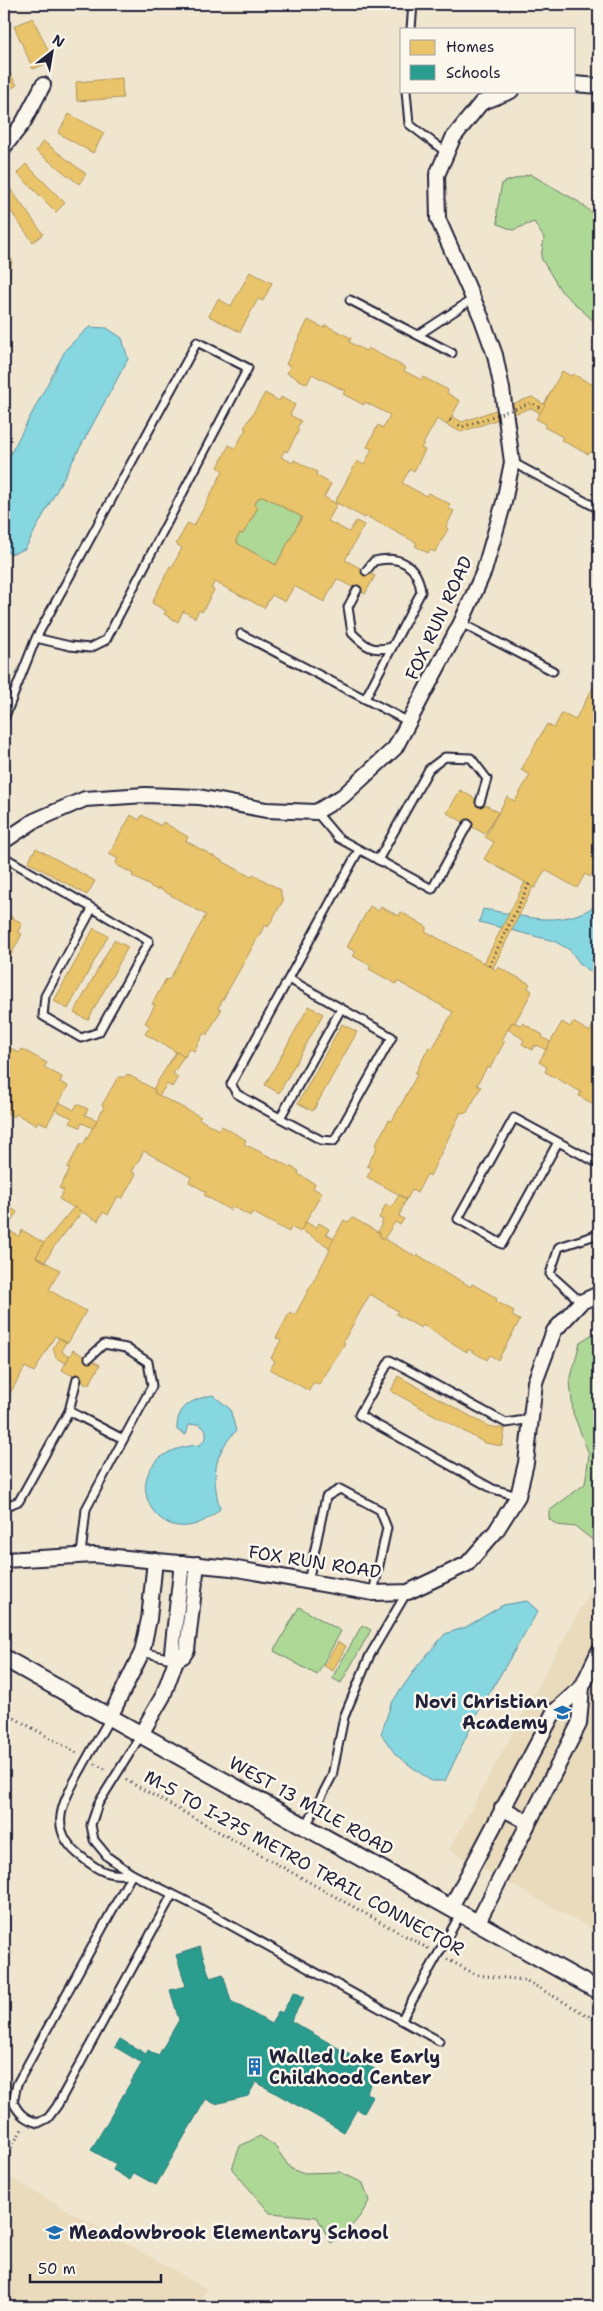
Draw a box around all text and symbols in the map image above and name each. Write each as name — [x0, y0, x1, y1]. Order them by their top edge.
north arrow — [28, 28, 78, 78]
legend — [400, 28, 576, 92]
text: N — [49, 30, 68, 51]
text: Homes — [446, 37, 494, 57]
text: Schools — [446, 63, 501, 83]
street label: FOX RUN ROAD — [400, 552, 478, 684]
street label: FOX RUN ROAD — [247, 1540, 383, 1584]
place label: Novi Christian Academy — [415, 1690, 548, 1735]
school or university icon: Novi Christian Academy — [552, 1702, 572, 1722]
street label: WEST 13 MILE ROAD — [225, 1751, 398, 1861]
street label: M-5 TO I-275 METRO TRAIL CONNECTOR — [140, 1765, 468, 1961]
place label: Walled Lake Early Childhood Center — [269, 2045, 440, 2090]
building icon: Walled Lake Early Childhood Center — [245, 2057, 265, 2077]
place label: Meadowbrook Elementary School — [69, 2221, 389, 2245]
school or university icon: Meadowbrook Elementary School — [45, 2223, 65, 2243]
scale bar — [30, 2251, 161, 2283]
text: 50 m — [38, 2259, 76, 2279]

